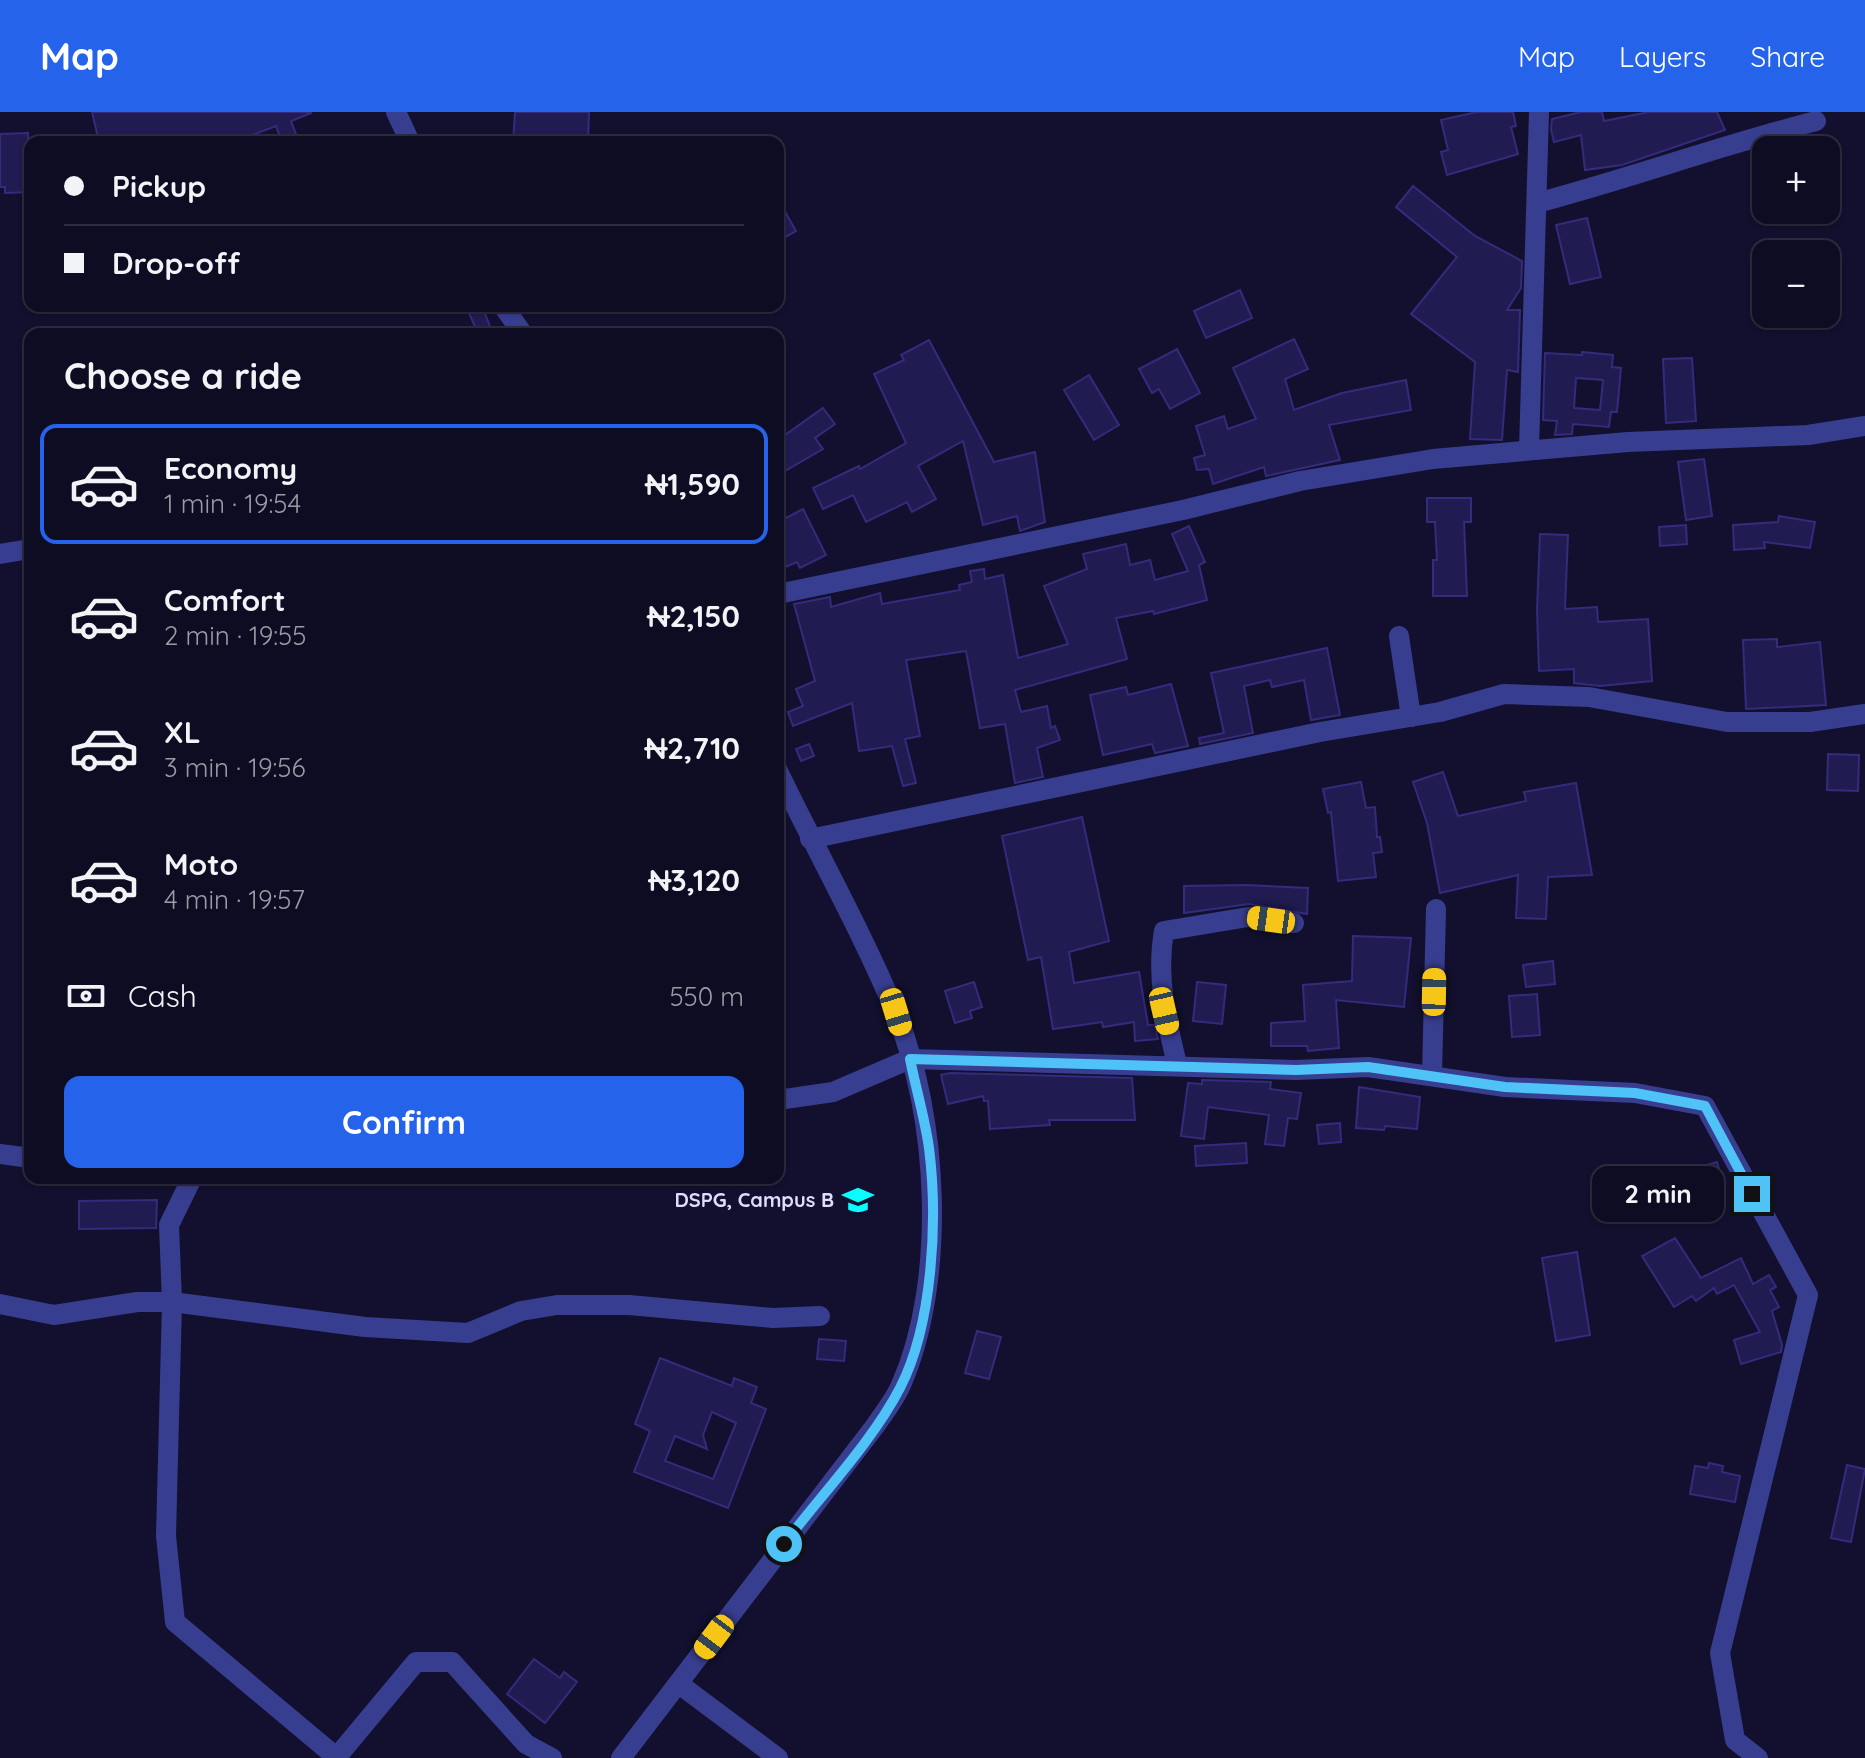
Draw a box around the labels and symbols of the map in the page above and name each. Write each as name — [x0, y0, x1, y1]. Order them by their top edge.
car — [1246, 905, 1296, 935]
car — [1422, 968, 1446, 1016]
car — [1147, 985, 1181, 1037]
car — [878, 986, 914, 1038]
callout: 2 min — [1592, 1166, 1724, 1222]
route end — [1734, 1176, 1770, 1212]
school or university icon: DSPG, Campus B — [841, 1183, 875, 1217]
place label: DSPG, Campus B — [675, 1187, 834, 1212]
route start — [766, 1526, 802, 1562]
car — [690, 1611, 738, 1663]

